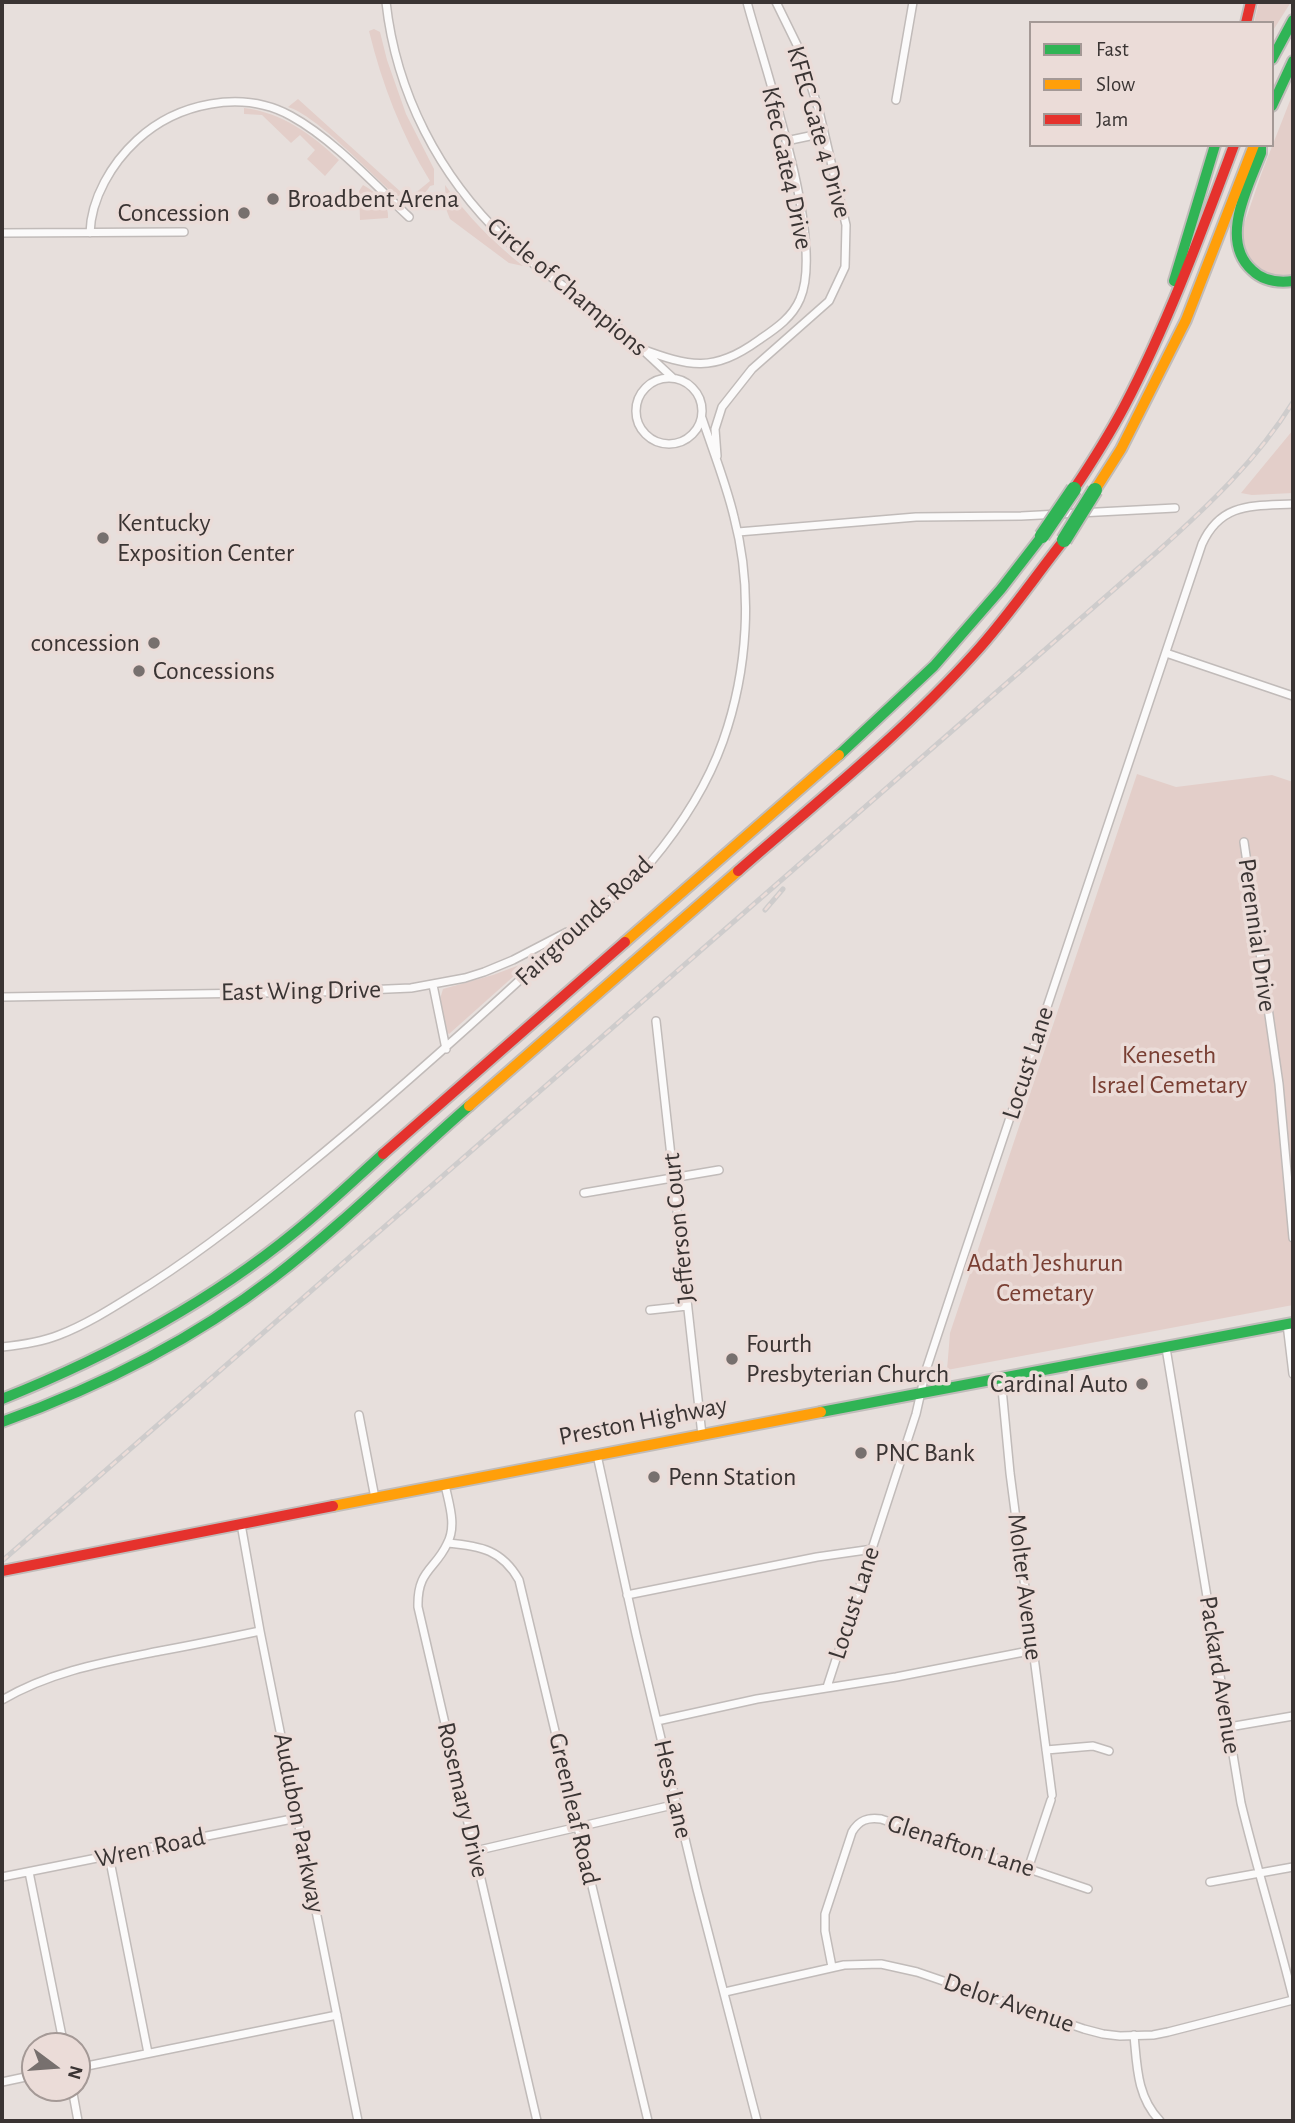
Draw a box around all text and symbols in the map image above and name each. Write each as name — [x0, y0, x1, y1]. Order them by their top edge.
legend — [1029, 21, 1274, 147]
text: Fast — [1096, 39, 1129, 60]
street label: KFEC Gate 4 Drive — [779, 42, 859, 222]
text: Slow — [1096, 74, 1135, 95]
street label: Kfec Gate4 Drive — [754, 84, 820, 252]
text: Jam — [1096, 109, 1128, 130]
place label: Broadbent Arena — [287, 183, 459, 215]
marker: Broadbent Arena — [265, 191, 281, 207]
place label: Concession — [118, 197, 230, 229]
marker: Concession — [236, 205, 252, 221]
street label: Circle of Champions — [480, 211, 654, 363]
place label: Kentucky Exposition Center — [117, 507, 294, 568]
marker: Kentucky Exposition Center — [95, 530, 111, 546]
place label: concession — [31, 627, 140, 659]
marker: concession — [146, 635, 162, 651]
place label: Concessions — [153, 655, 275, 687]
marker: Concessions — [131, 663, 147, 679]
street label: Fairgrounds Road — [509, 849, 659, 993]
street label: Perennial Drive — [1231, 856, 1283, 1014]
street label: East Wing Drive — [221, 974, 381, 1008]
street label: Locust Lane — [995, 1003, 1061, 1123]
park label: Keneseth Israel Cemetary — [1091, 1039, 1247, 1100]
street label: Jefferson Court — [656, 1152, 702, 1304]
park label: Adath Jeshurun Cemetary — [967, 1247, 1123, 1308]
place label: Fourth Presbyterian Church — [746, 1328, 949, 1390]
marker: Fourth Presbyterian Church — [724, 1351, 740, 1367]
place label: Cardinal Auto — [990, 1368, 1128, 1400]
marker: Cardinal Auto — [1134, 1376, 1150, 1392]
street label: Preston Highway — [556, 1389, 730, 1453]
place label: PNC Bank — [875, 1437, 975, 1469]
marker: PNC Bank — [853, 1445, 869, 1461]
place label: Penn Station — [668, 1461, 796, 1493]
marker: Penn Station — [646, 1469, 662, 1485]
street label: Molter Avenue — [1001, 1512, 1049, 1662]
street label: Locust Lane — [821, 1543, 887, 1663]
street label: Packard Avenue — [1192, 1594, 1248, 1756]
street label: Rosemary Drive — [430, 1719, 496, 1881]
street label: Audubon Parkway — [266, 1730, 332, 1916]
street label: Greenleaf Road — [541, 1730, 607, 1888]
street label: Hess Lane — [646, 1736, 700, 1842]
street label: Glenafton Lane — [883, 1808, 1039, 1884]
street label: Wren Road — [92, 1821, 208, 1875]
street label: Delor Avenue — [940, 1966, 1078, 2040]
north arrow — [21, 2032, 91, 2102]
text: N — [64, 2063, 86, 2081]

